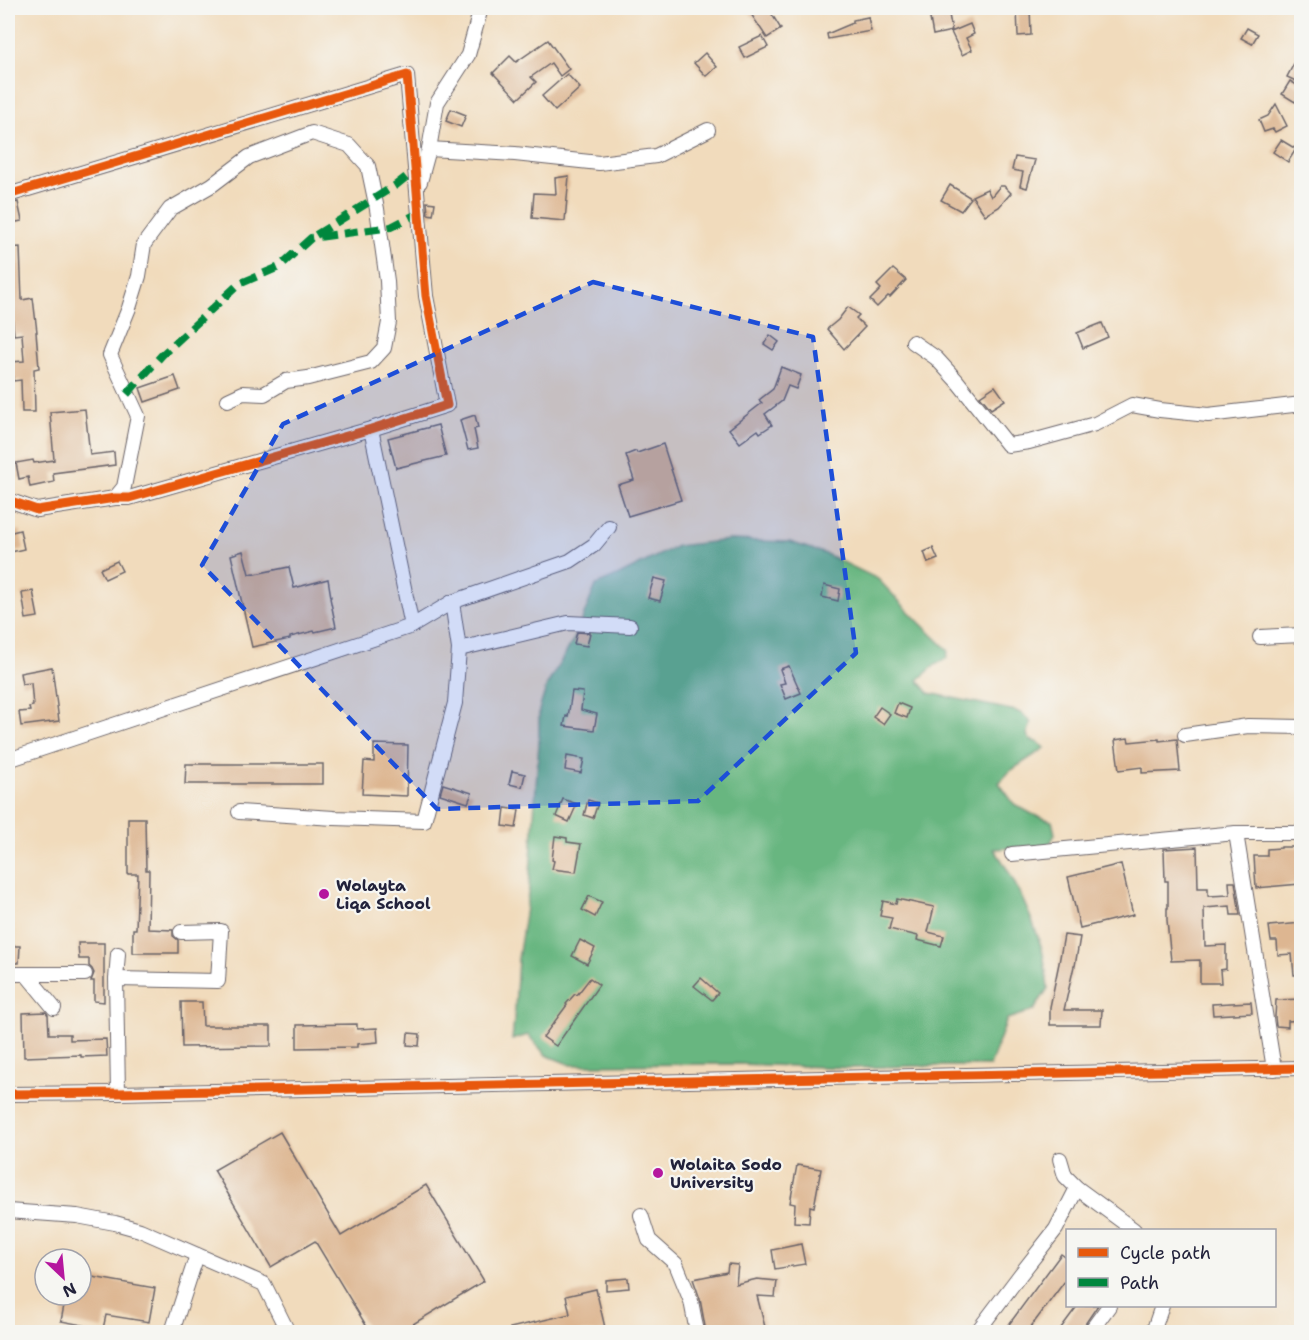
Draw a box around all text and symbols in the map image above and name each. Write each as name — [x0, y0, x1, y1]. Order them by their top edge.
place label: Wolayta Liqa School — [336, 875, 431, 914]
marker: Wolayta Liqa School — [317, 887, 331, 901]
place label: Wolaita Sodo University — [670, 1154, 782, 1193]
marker: Wolaita Sodo University — [651, 1166, 665, 1180]
legend — [1066, 1229, 1276, 1307]
text: Cycle path — [1120, 1241, 1211, 1265]
north arrow — [33, 1247, 93, 1307]
text: Path — [1120, 1271, 1159, 1295]
text: N — [59, 1278, 80, 1302]

